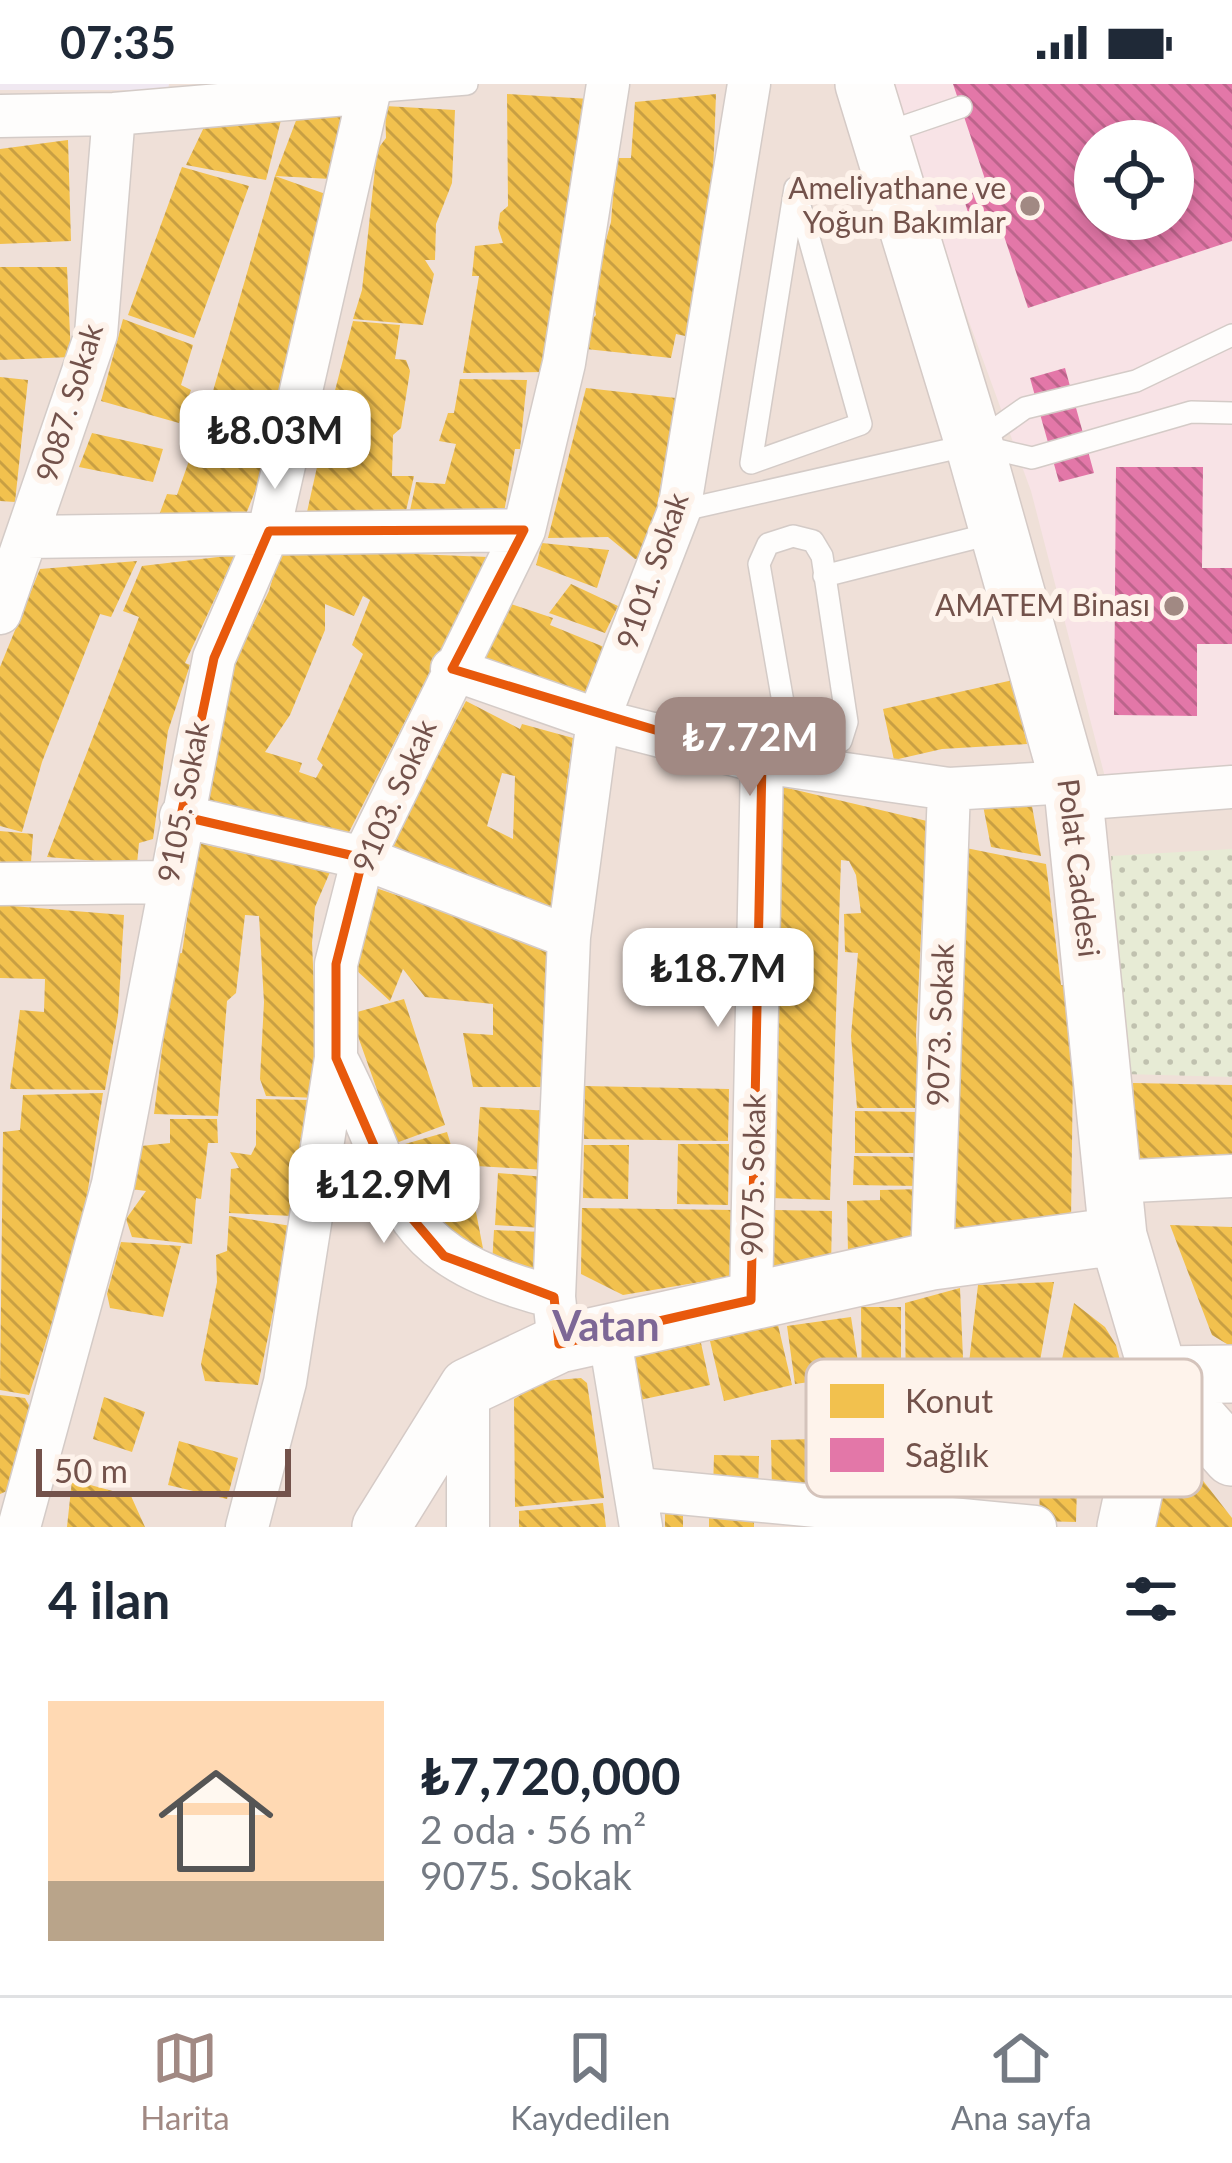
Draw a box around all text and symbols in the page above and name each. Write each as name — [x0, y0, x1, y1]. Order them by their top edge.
text: 07:35 — [60, 15, 176, 69]
map controls — [1074, 120, 1194, 240]
button: locate — [1074, 120, 1194, 240]
place label: Ameliyathane ve Yoğun Bakımlar — [788, 169, 1006, 239]
marker: Ameliyathane ve Yoğun Bakımlar — [1017, 193, 1043, 219]
street label: 9087. Sokak — [27, 319, 109, 486]
pin: ₺8.03M — [177, 390, 373, 492]
text: ₺8.03M — [207, 406, 343, 452]
street label: 9101. Sokak — [608, 487, 695, 653]
place label: AMATEM Binası — [935, 586, 1150, 622]
marker: AMATEM Binası — [1161, 593, 1187, 619]
pin: ₺7.72M — [652, 697, 848, 799]
street label: 9103. Sokak — [344, 713, 443, 877]
text: ₺7.72M — [682, 713, 818, 759]
street label: 9105. Sokak — [149, 717, 215, 885]
street label: Polat Caddesi — [1051, 777, 1109, 959]
pin: ₺18.7M — [620, 928, 816, 1030]
street label: 9073. Sokak — [918, 942, 960, 1107]
text: ₺18.7M — [650, 944, 786, 990]
street label: 9075. Sokak — [733, 1092, 771, 1257]
pin: ₺12.9M — [286, 1144, 482, 1246]
text: ₺12.9M — [316, 1160, 452, 1206]
district label: Vatan — [551, 1300, 660, 1350]
legend — [806, 1359, 1202, 1497]
text: Konut — [905, 1380, 993, 1420]
text: Sağlık — [905, 1434, 989, 1474]
scale bar — [36, 1443, 291, 1496]
text: 50 m — [54, 1450, 128, 1490]
icon: filters — [1118, 1566, 1184, 1632]
text: 4 ilan — [48, 1569, 170, 1630]
text: ₺7,720,000 — [420, 1745, 681, 1806]
icon: home — [144, 1749, 288, 1893]
text: 2 oda · 56 m² — [420, 1806, 646, 1852]
text: 9075. Sokak — [420, 1852, 632, 1898]
tab: Harita — [140, 2025, 230, 2137]
tab: Kaydedilen — [510, 2025, 670, 2137]
tab: Ana sayfa — [951, 2025, 1092, 2137]

